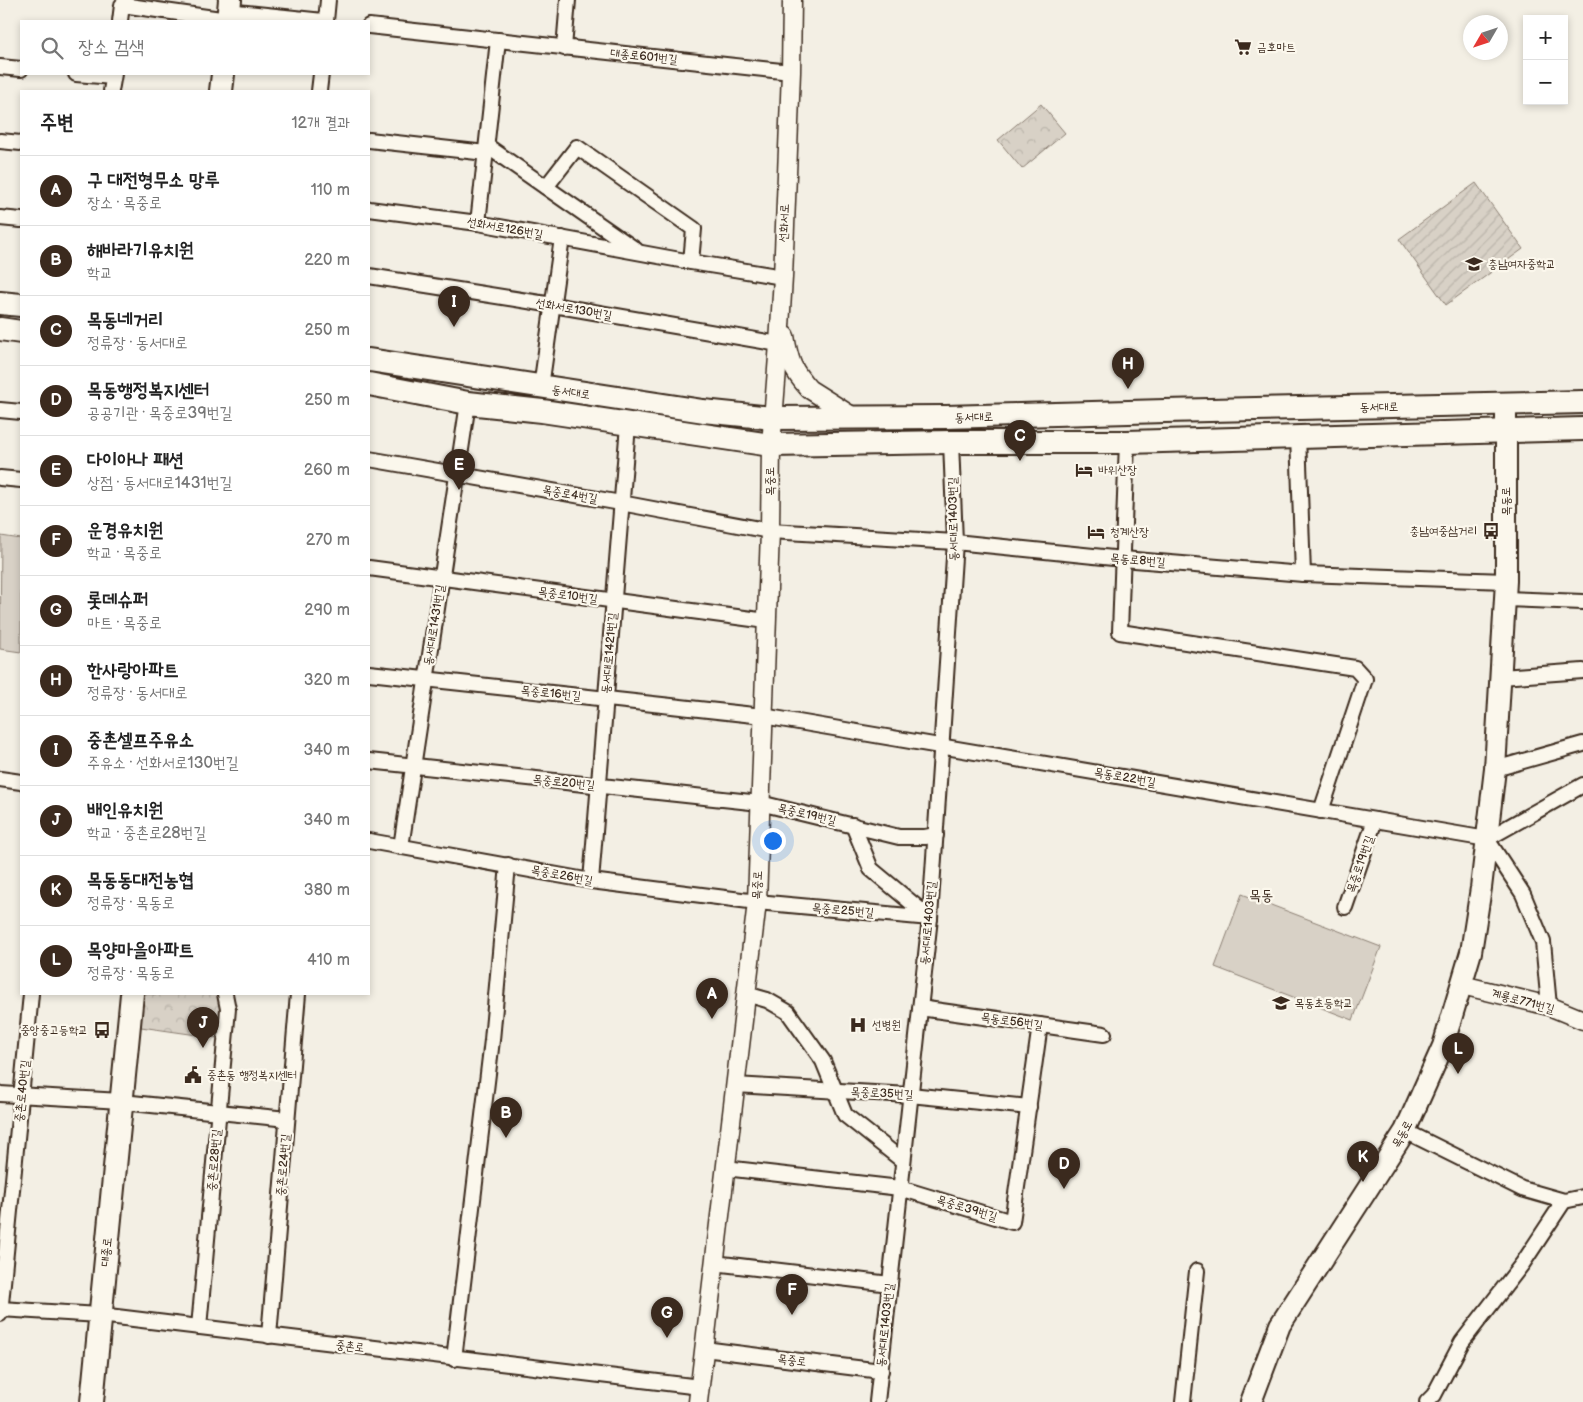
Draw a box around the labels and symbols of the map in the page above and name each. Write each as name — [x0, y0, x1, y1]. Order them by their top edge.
north arrow — [1463, 15, 1508, 60]
supermarket icon: 금호마트 — [1233, 37, 1253, 57]
place label: 금호마트 — [1257, 40, 1296, 55]
street label: 대종로601번길 — [610, 46, 679, 68]
street label: 선화서로 — [776, 203, 793, 243]
street label: 선화서로126번길 — [466, 214, 544, 243]
school or university icon: 충남여자중학교 — [1464, 254, 1484, 274]
place label: 충남여자중학교 — [1488, 257, 1556, 272]
pin: I — [438, 286, 470, 327]
street label: 선화서로130번길 — [535, 295, 613, 324]
pin: H — [1112, 348, 1144, 389]
street label: 동서대로 — [551, 382, 591, 403]
street label: 동서대로 — [1360, 400, 1398, 415]
street label: 동서대로 — [954, 409, 994, 426]
pin: C — [1004, 420, 1036, 461]
pin: E — [443, 449, 475, 490]
hotel icon: 바위산장 — [1074, 460, 1094, 480]
place label: 바위산장 — [1098, 463, 1137, 478]
street label: 목중로 — [763, 467, 778, 495]
street label: 동서대로1403번길 — [945, 476, 962, 561]
street label: 목중로4번길 — [541, 482, 599, 507]
street label: 목동로 — [1499, 487, 1514, 515]
bus stop icon: 충남여중삼거리 — [1481, 521, 1501, 541]
hotel icon: 청계산장 — [1086, 522, 1106, 542]
place label: 충남여중삼거리 — [1409, 524, 1477, 539]
place label: 청계산장 — [1110, 525, 1149, 540]
street label: 목동로8번길 — [1110, 551, 1166, 570]
street label: 동서대로1431번길 — [421, 583, 448, 667]
street label: 목중로10번길 — [537, 584, 599, 607]
street label: 동서대로1421번길 — [598, 611, 621, 694]
street label: 목중로16번길 — [520, 683, 582, 704]
street label: 목동로22번길 — [1093, 765, 1157, 790]
street label: 목중로20번길 — [532, 772, 596, 793]
street label: 목중로19번길 — [776, 800, 838, 829]
your location — [760, 828, 786, 854]
street label: 목중로19번길 — [1344, 833, 1377, 895]
street label: 목중로26번길 — [530, 862, 594, 889]
street label: 목중로 — [749, 870, 766, 900]
street label: 동서대로1403번길 — [917, 880, 940, 966]
district label: 목동 — [1249, 886, 1273, 905]
street label: 목중로25번길 — [811, 900, 875, 921]
pin: A — [696, 978, 728, 1019]
street label: 계룡로771번길 — [1490, 986, 1556, 1017]
school or university icon: 목동초등학교 — [1271, 993, 1291, 1013]
place label: 목동초등학교 — [1295, 996, 1353, 1011]
pin: J — [187, 1007, 219, 1048]
street label: 목동로56번길 — [980, 1010, 1044, 1033]
hospital icon: 선병원 — [848, 1015, 868, 1035]
place label: 선병원 — [872, 1018, 901, 1033]
bus stop icon: 중앙중고등학교 — [92, 1020, 112, 1040]
place label: 중앙중고등학교 — [20, 1023, 88, 1038]
pin: L — [1442, 1033, 1474, 1074]
street label: 중촌로40번길 — [12, 1059, 33, 1123]
public building icon: 중촌동 행정복지센터 — [183, 1065, 203, 1085]
place label: 중촌동 행정복지센터 — [207, 1068, 297, 1083]
street label: 목중로35번길 — [850, 1084, 914, 1103]
pin: B — [490, 1097, 522, 1138]
street label: 목동로 — [1389, 1118, 1416, 1151]
street label: 중촌로28번길 — [204, 1128, 225, 1192]
street label: 중촌로24번길 — [273, 1133, 294, 1197]
pin: K — [1347, 1141, 1379, 1182]
pin: D — [1048, 1148, 1080, 1189]
street label: 목중로39번길 — [935, 1192, 999, 1225]
street label: 대종로 — [98, 1237, 115, 1267]
pin: F — [776, 1274, 808, 1315]
street label: 동서대로1403번길 — [874, 1282, 897, 1368]
pin: G — [651, 1297, 683, 1338]
street label: 중촌로 — [335, 1337, 365, 1356]
street label: 목중로 — [777, 1351, 807, 1370]

